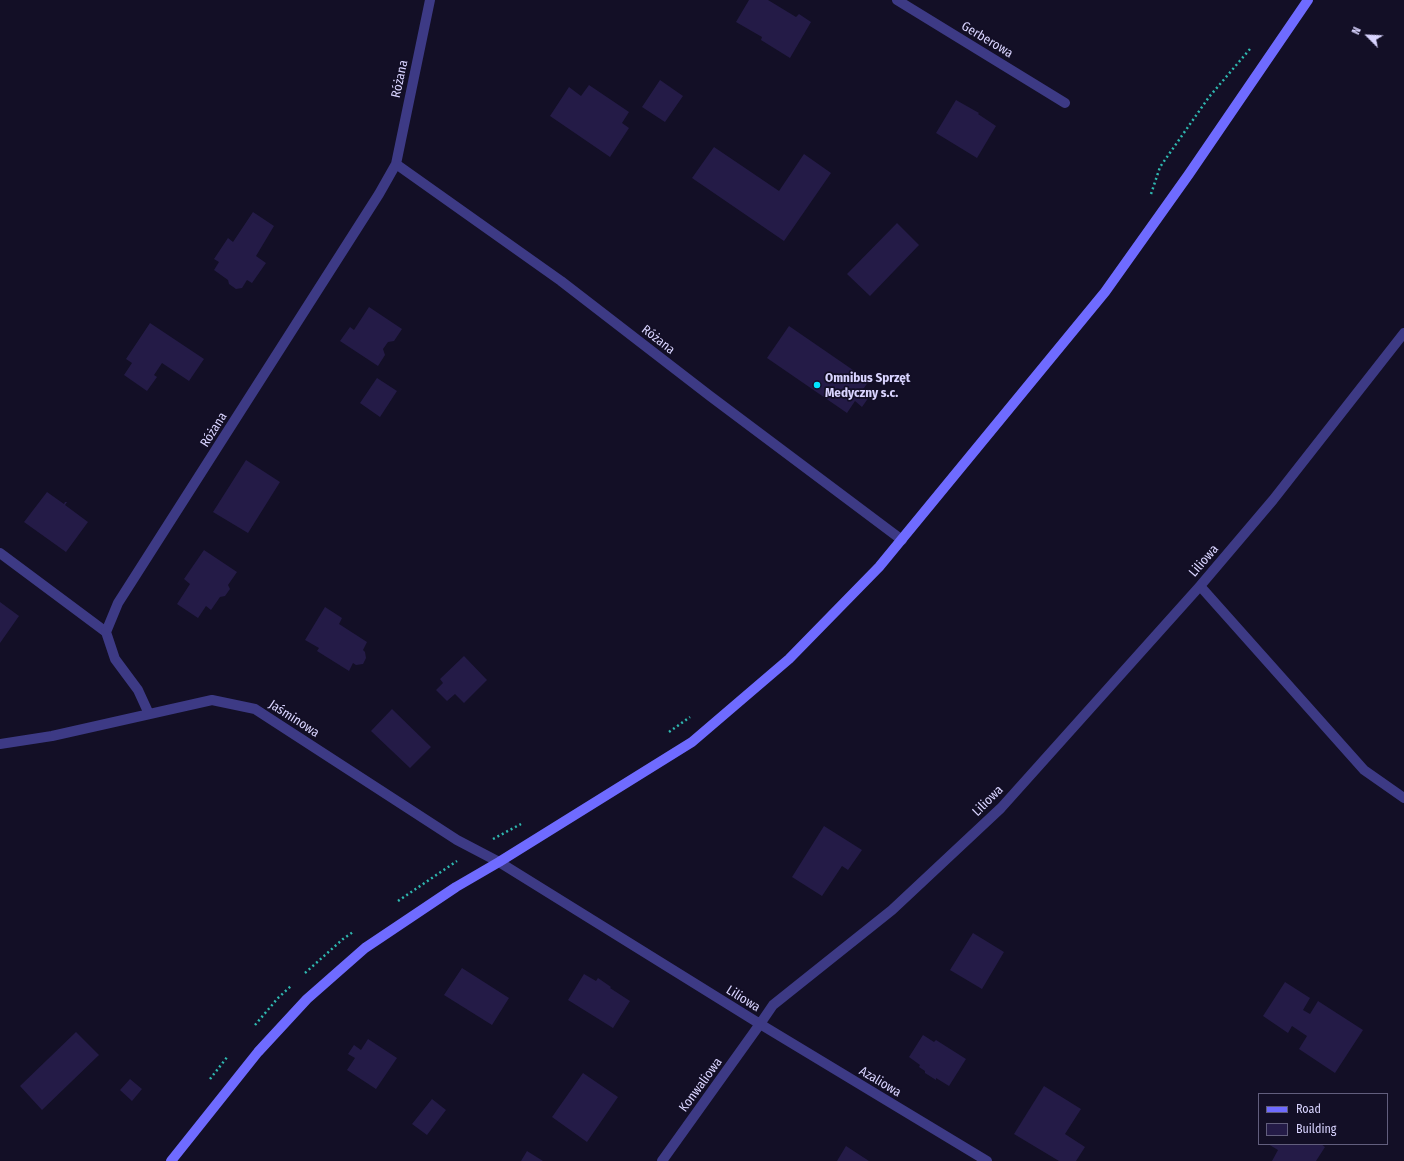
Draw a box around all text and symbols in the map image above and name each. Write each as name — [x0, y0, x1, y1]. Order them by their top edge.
north arrow — [1348, 16, 1388, 56]
street label: Gerberowa — [958, 19, 1016, 61]
text: N — [1349, 25, 1364, 37]
street label: Różana — [388, 59, 412, 99]
street label: Różana — [638, 322, 678, 358]
place label: Omnibus Sprzęt Medyczny s.c. — [825, 370, 910, 401]
marker: Omnibus Sprzęt Medyczny s.c. — [812, 380, 822, 390]
street label: Różana — [197, 410, 231, 450]
street label: Liliowa — [1186, 542, 1222, 580]
street label: Jaśminowa — [266, 697, 322, 741]
street label: Liliowa — [969, 782, 1007, 820]
street label: Liliowa — [723, 983, 763, 1015]
street label: Konwaliowa — [676, 1055, 726, 1115]
street label: Azaliowa — [856, 1063, 904, 1101]
legend — [1258, 1093, 1388, 1145]
text: Road — [1296, 1102, 1321, 1116]
text: Building — [1296, 1122, 1336, 1136]

